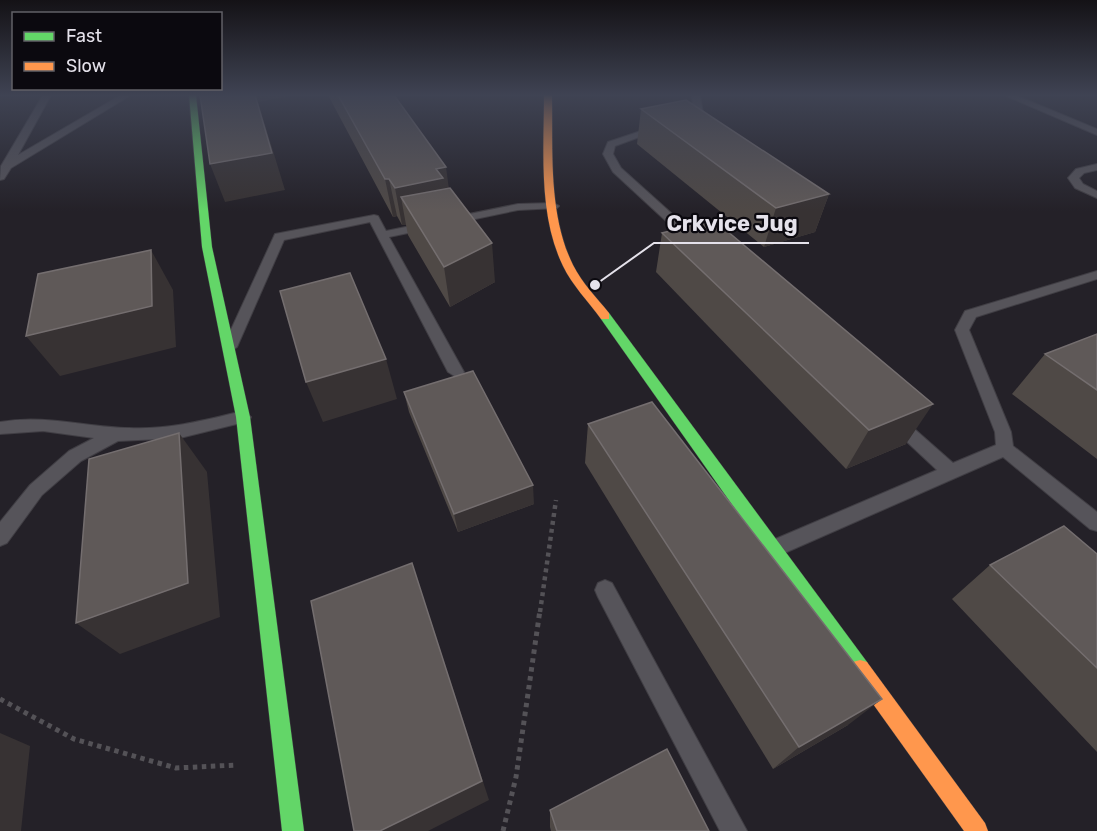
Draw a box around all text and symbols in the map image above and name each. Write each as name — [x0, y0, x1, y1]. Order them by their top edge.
legend — [12, 12, 222, 90]
text: Fast — [66, 25, 102, 47]
text: Slow — [66, 55, 106, 77]
callout: Crkvice Jug — [654, 203, 809, 243]
text: Crkvice Jug — [666, 210, 798, 237]

